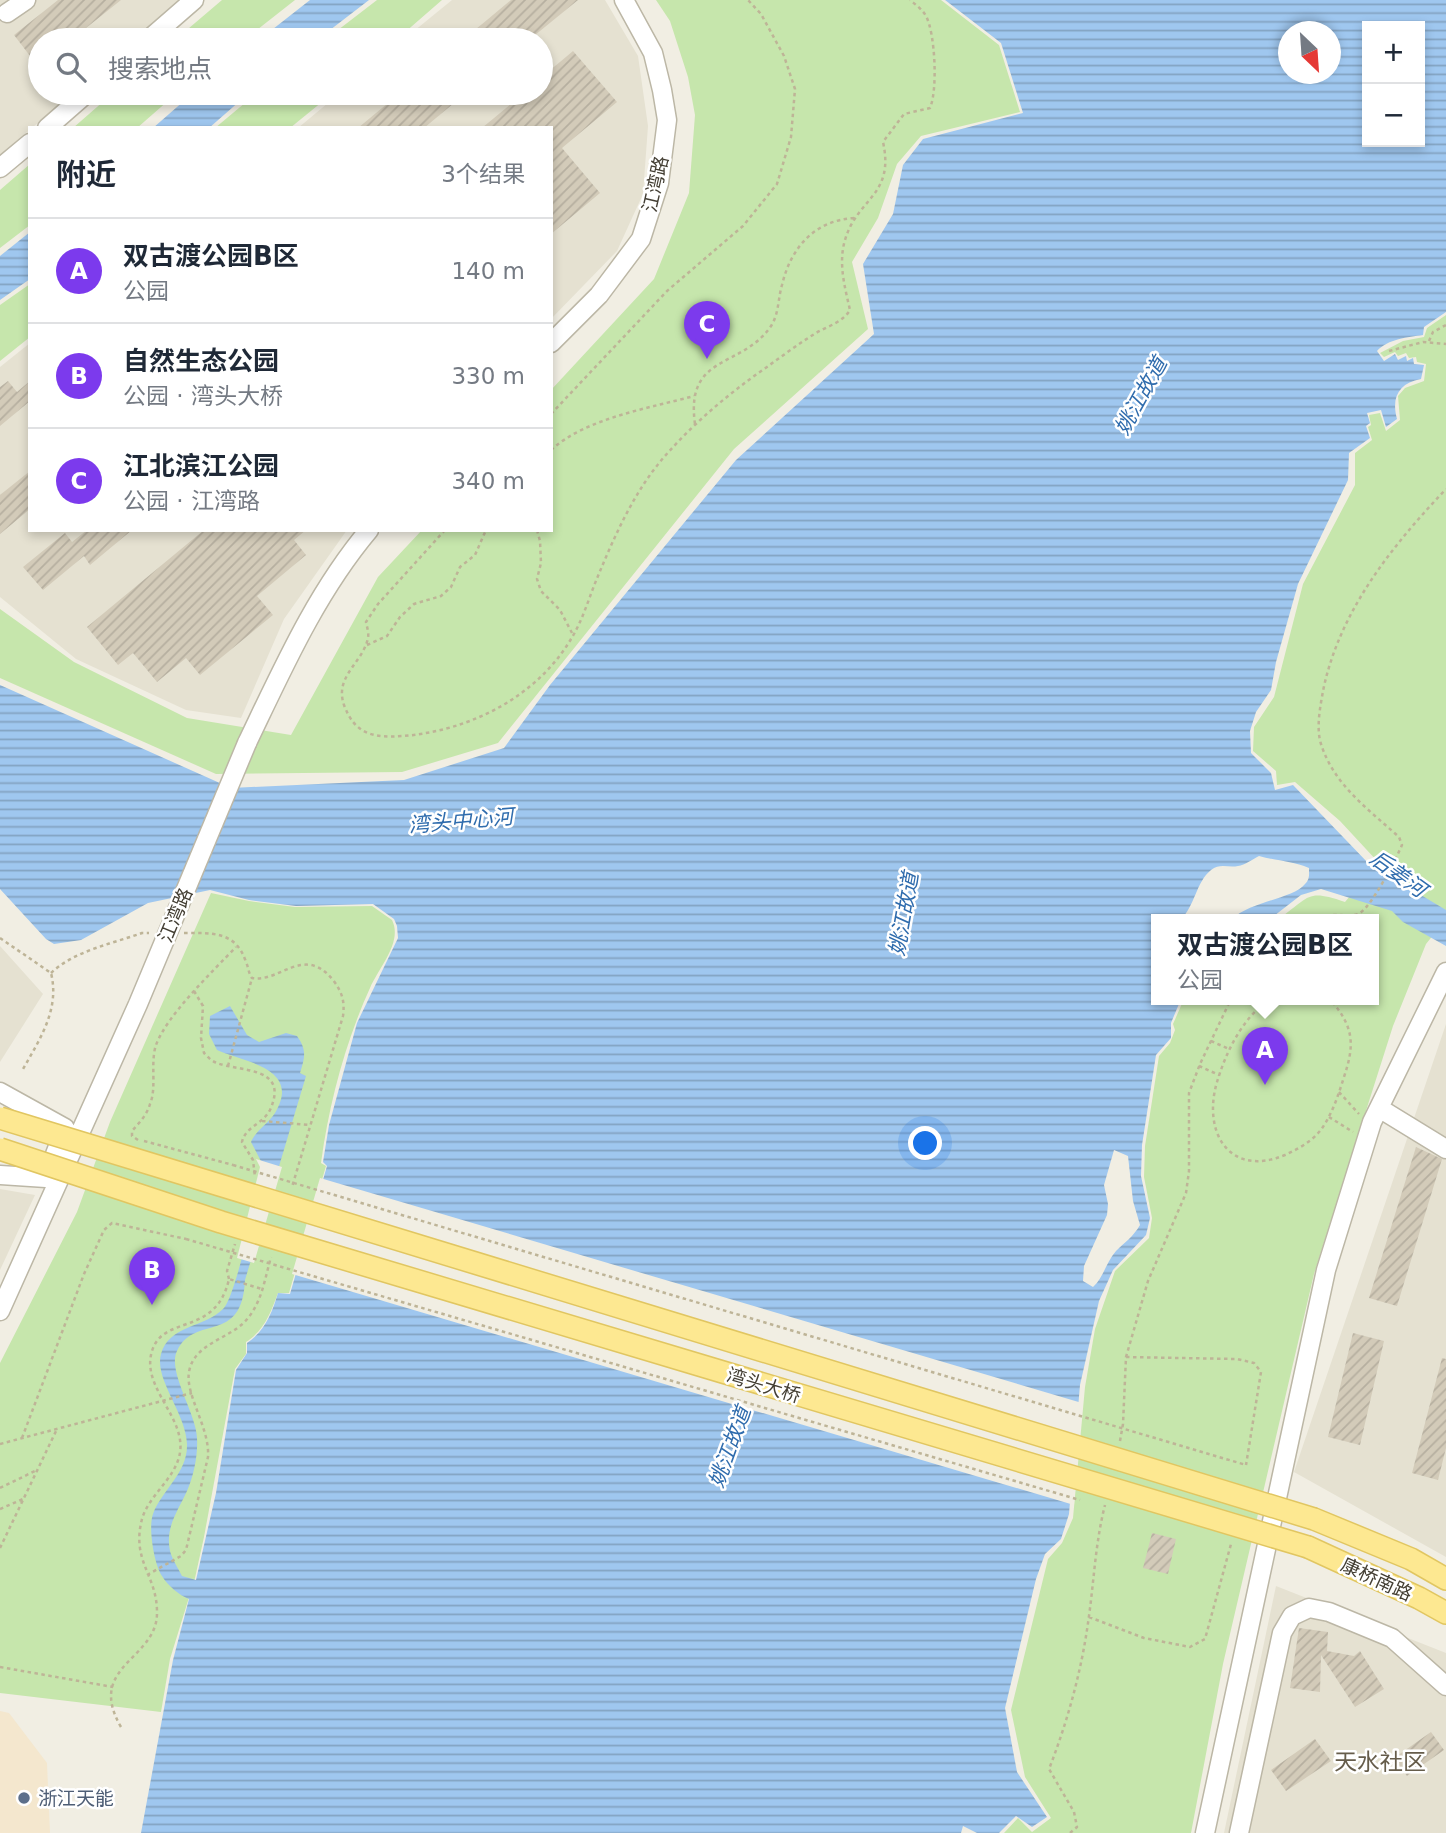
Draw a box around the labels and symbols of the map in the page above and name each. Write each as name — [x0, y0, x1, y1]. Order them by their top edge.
north arrow — [1278, 21, 1341, 84]
street label: 江湾路 — [638, 154, 672, 214]
pin: C — [684, 301, 730, 359]
water label: 姚江故道 — [1110, 351, 1173, 439]
water label: 湾头中心河 — [408, 804, 518, 838]
water label: 后姜河 — [1365, 846, 1434, 905]
water label: 姚江故道 — [885, 868, 924, 957]
street label: 江湾路 — [154, 884, 196, 946]
pin: A — [1242, 1027, 1288, 1085]
your location — [908, 1126, 942, 1160]
pin: B — [129, 1247, 175, 1305]
street label: 湾头大桥 — [724, 1363, 804, 1407]
water label: 姚江故道 — [704, 1401, 757, 1491]
street label: 康桥南路 — [1338, 1553, 1416, 1605]
district label: 天水社区 — [1334, 1749, 1426, 1775]
place label: 浙江天能 — [38, 1787, 114, 1809]
marker: 浙江天能 — [16, 1790, 32, 1806]

